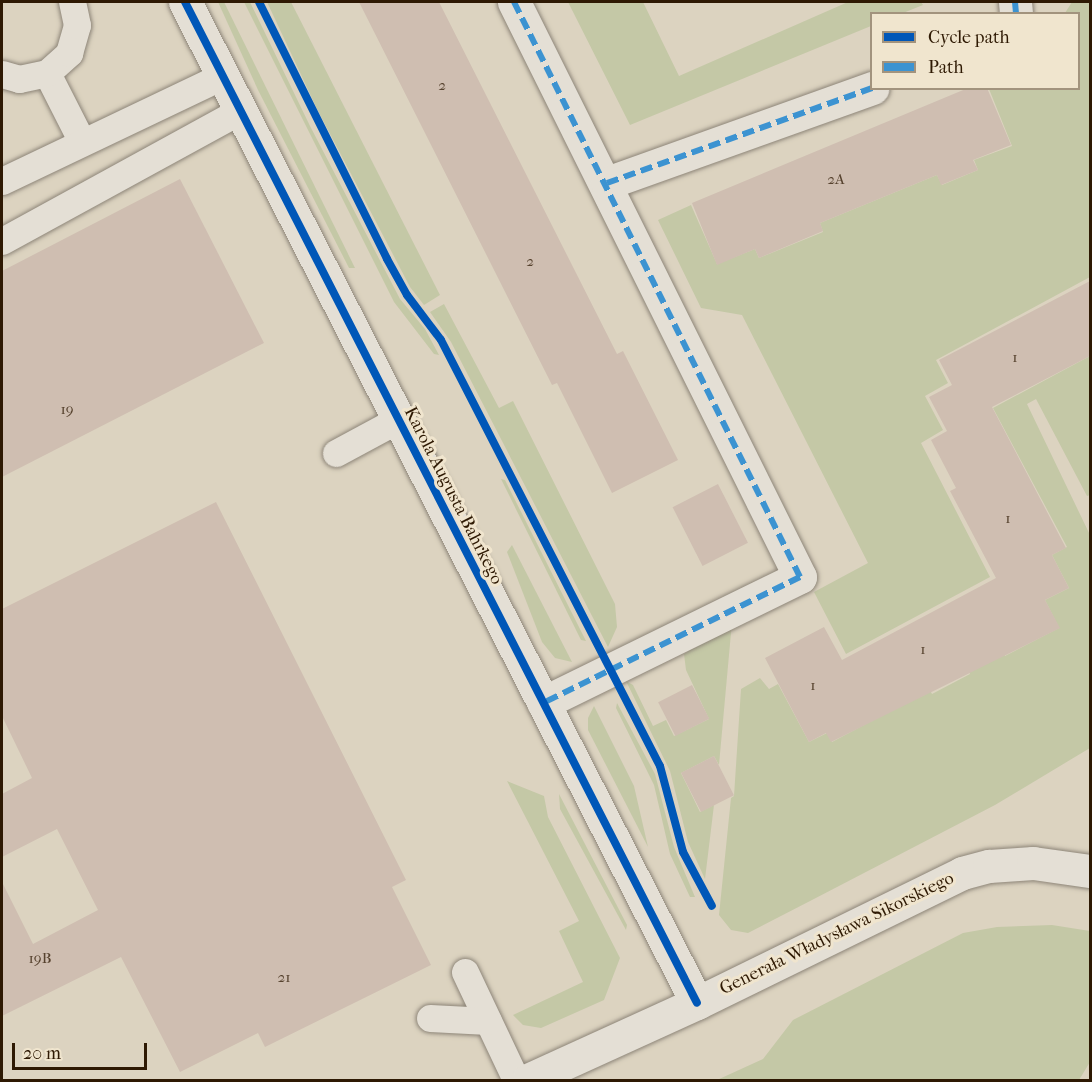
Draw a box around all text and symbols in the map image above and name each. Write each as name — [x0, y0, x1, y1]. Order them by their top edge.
legend — [870, 12, 1080, 90]
text: Cycle path — [928, 27, 1009, 48]
text: Path — [928, 57, 964, 78]
house number: 2 — [438, 77, 446, 95]
house number: 2A — [827, 171, 845, 189]
house number: 2 — [526, 253, 534, 271]
house number: 1 — [1012, 349, 1018, 367]
house number: 19 — [60, 401, 74, 419]
street label: Karola Augusta Bahrkego — [399, 404, 507, 588]
house number: 1 — [1005, 510, 1011, 528]
house number: 1 — [920, 641, 926, 659]
house number: 1 — [810, 677, 816, 695]
street label: Generała Władysława Sikorskiego — [716, 868, 958, 1000]
house number: 19B — [29, 950, 51, 968]
house number: 21 — [277, 969, 291, 987]
scale bar — [15, 1031, 150, 1069]
text: 20 m — [23, 1043, 61, 1064]

